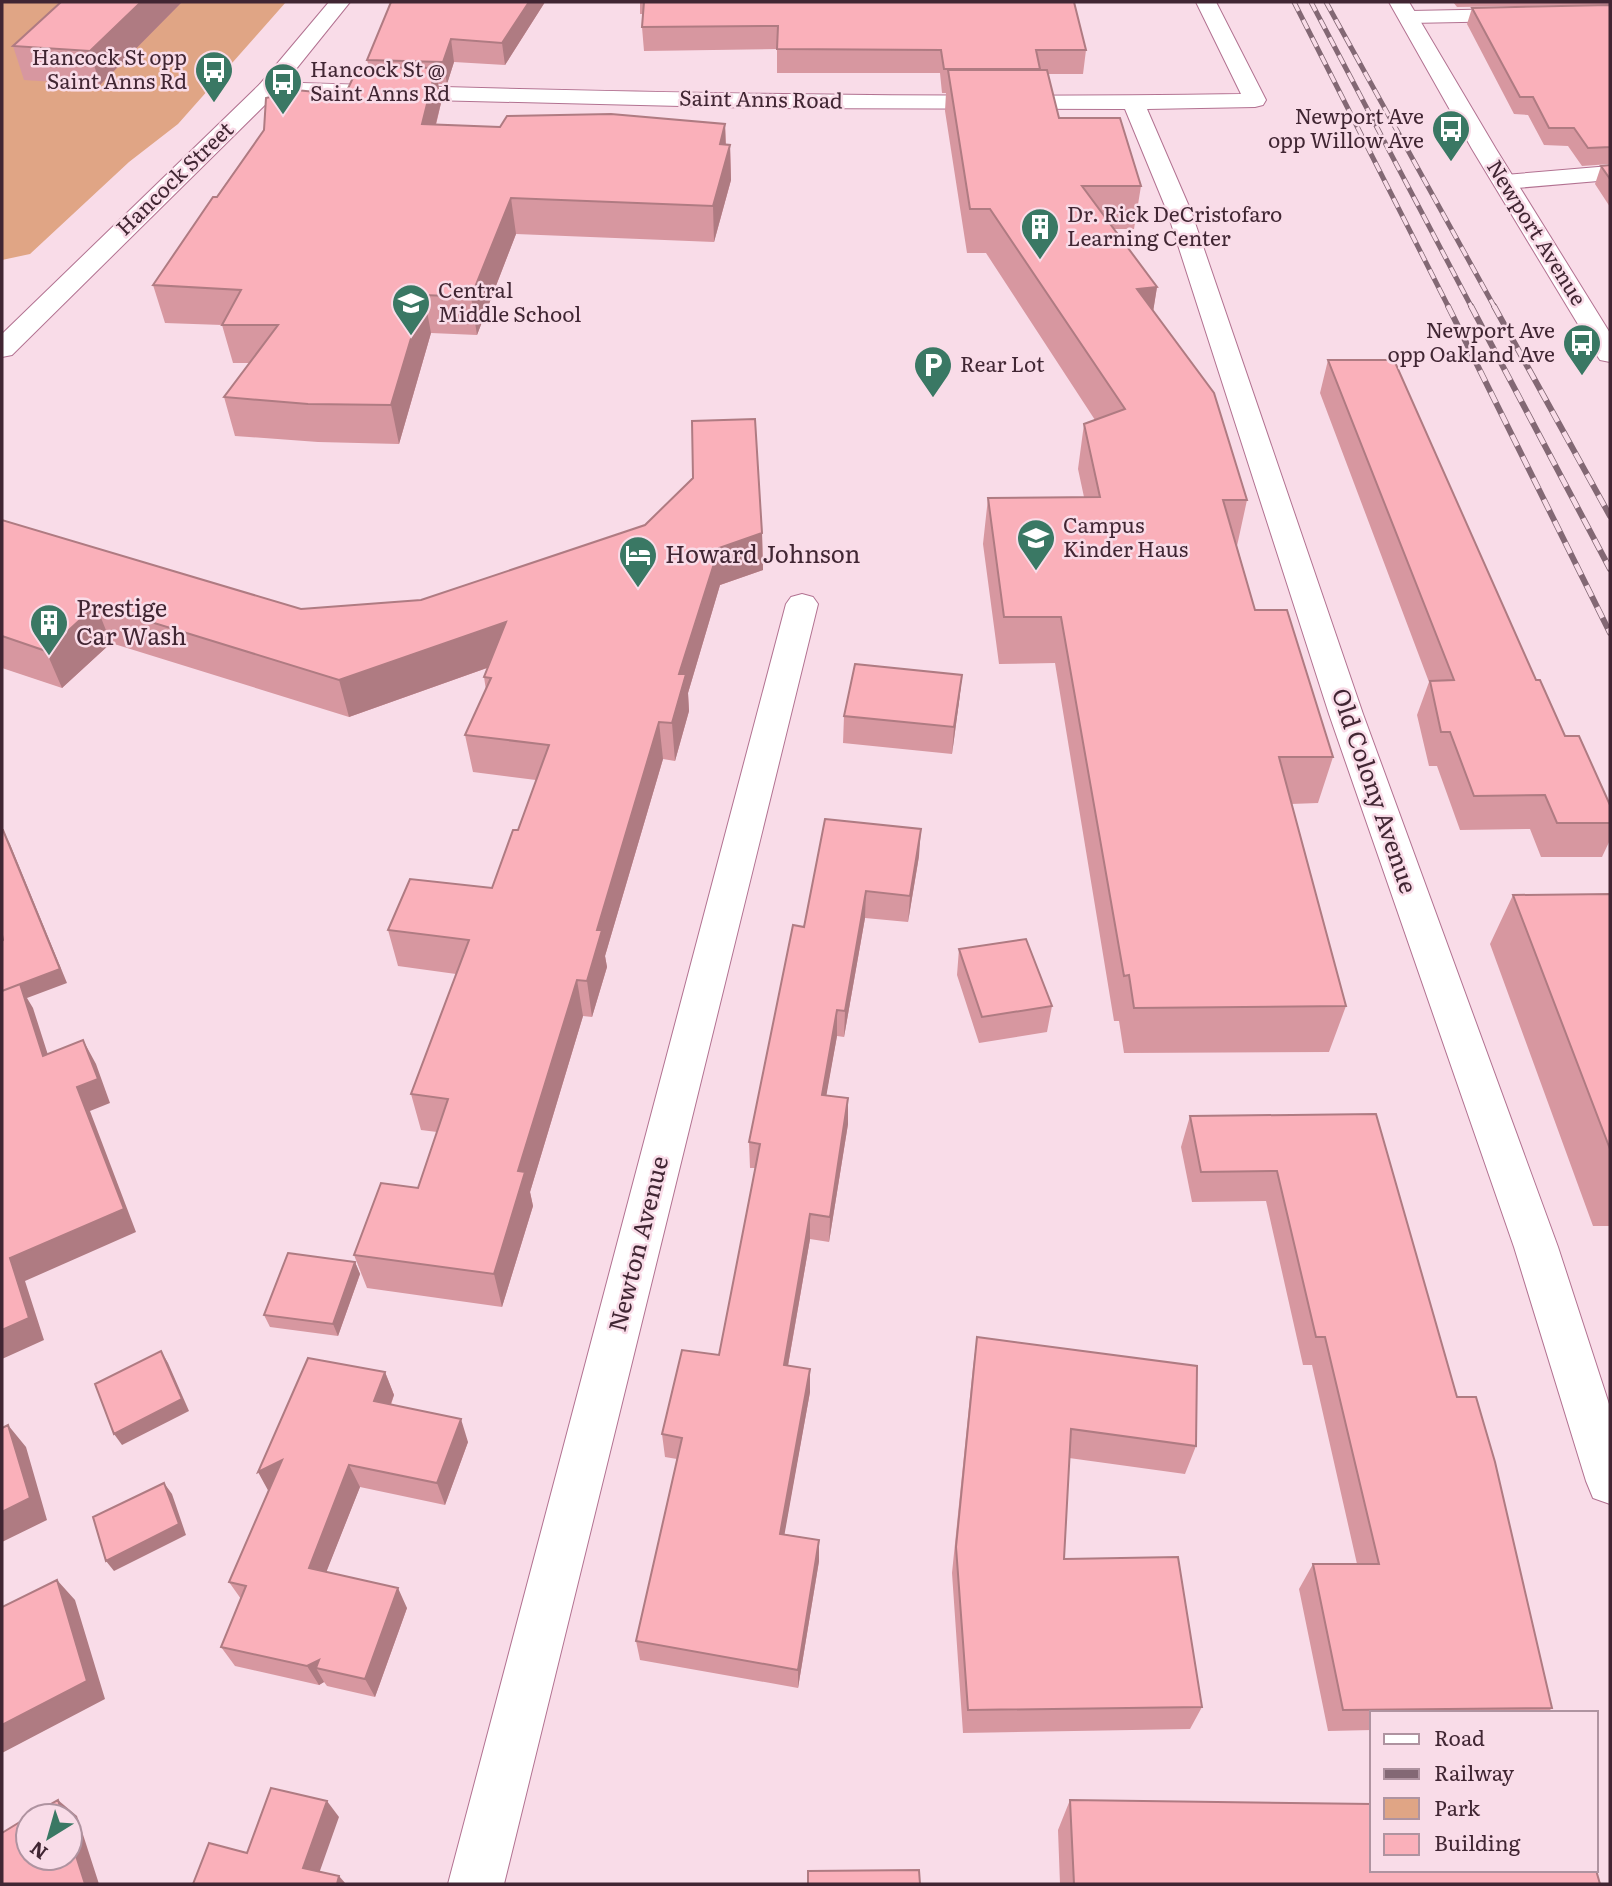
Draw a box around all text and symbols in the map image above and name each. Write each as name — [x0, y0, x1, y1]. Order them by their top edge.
place label: Hancock St opp Saint Anns Rd — [32, 40, 187, 95]
bus stop icon: Hancock St opp Saint Anns Rd — [193, 49, 235, 104]
place label: Hancock St @ Saint Anns Rd — [310, 52, 450, 107]
bus stop icon: Hancock St @ Saint Anns Rd — [262, 61, 304, 116]
street label: Saint Anns Road — [679, 81, 843, 114]
place label: Newport Ave opp Willow Ave — [1268, 99, 1424, 154]
bus stop icon: Newport Ave opp Willow Ave — [1430, 108, 1472, 163]
street label: Hancock Street — [108, 113, 239, 241]
street label: Newport Avenue — [1481, 153, 1595, 311]
place label: Dr. Rick DeCristofaro Learning Center — [1067, 197, 1282, 252]
building icon: Dr. Rick DeCristofaro Learning Center — [1019, 206, 1061, 261]
place label: Central Middle School — [438, 273, 581, 328]
school or university icon: Central Middle School — [390, 282, 432, 337]
place label: Newport Ave opp Oakland Ave — [1388, 313, 1555, 368]
bus stop icon: Newport Ave opp Oakland Ave — [1561, 322, 1603, 377]
parking icon: Rear Lot — [912, 344, 954, 399]
place label: Rear Lot — [960, 347, 1045, 378]
place label: Campus Kinder Haus — [1063, 508, 1188, 563]
school or university icon: Campus Kinder Haus — [1015, 517, 1057, 572]
hotel icon: Howard Johnson — [617, 534, 659, 589]
place label: Howard Johnson — [665, 535, 860, 570]
place label: Prestige Car Wash — [76, 589, 187, 652]
building icon: Prestige Car Wash — [28, 602, 70, 657]
street label: Old Colony Avenue — [1325, 683, 1428, 897]
street label: Newton Avenue — [598, 1152, 675, 1335]
legend — [1370, 1711, 1598, 1872]
text: Road — [1434, 1721, 1485, 1752]
text: Railway — [1434, 1756, 1515, 1787]
text: Park — [1434, 1791, 1480, 1822]
north arrow — [14, 1802, 84, 1872]
text: Building — [1434, 1826, 1521, 1857]
text: N — [23, 1835, 53, 1867]

